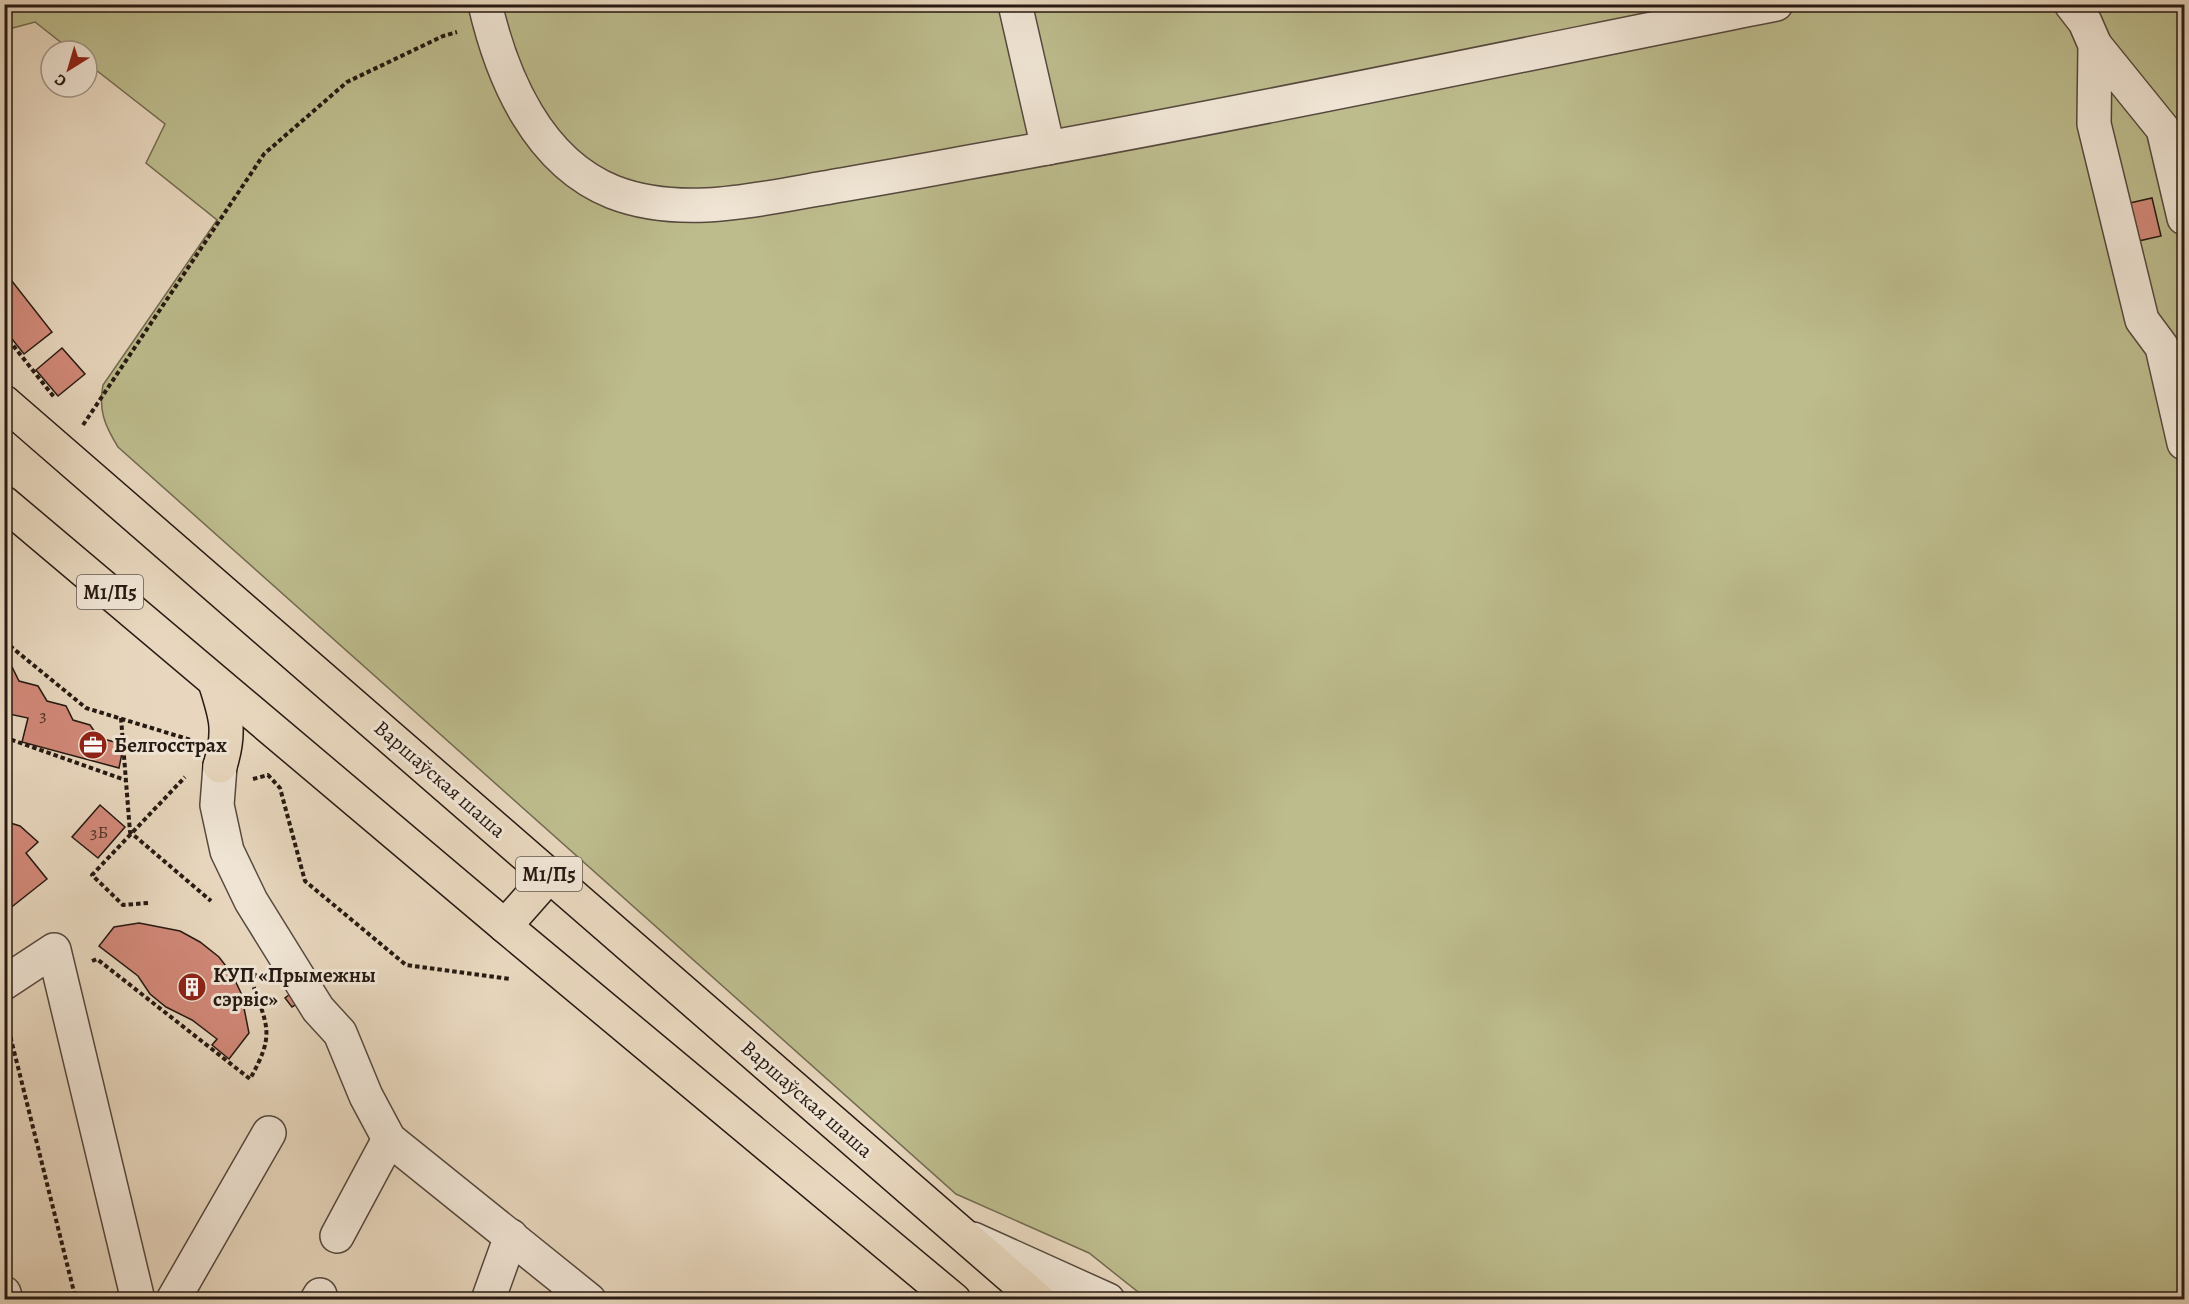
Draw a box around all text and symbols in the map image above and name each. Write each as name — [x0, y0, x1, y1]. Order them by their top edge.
north arrow — [39, 39, 99, 99]
text: С — [50, 68, 71, 92]
road number: М1/П5 — [77, 575, 143, 609]
house number: 3 — [39, 703, 47, 727]
street label: Варшаўская шаша — [368, 714, 512, 844]
office icon: Белгосстрах — [77, 729, 109, 761]
place label: Белгосстрах — [114, 731, 227, 759]
house number: 3Б — [90, 820, 108, 844]
road number: М1/П5 — [516, 857, 582, 891]
place label: КУП «Прымежны сэрвіс» — [213, 961, 376, 1013]
building icon: КУП «Прымежны сэрвіс» — [176, 971, 208, 1003]
street label: Варшаўская шаша — [735, 1034, 879, 1164]

